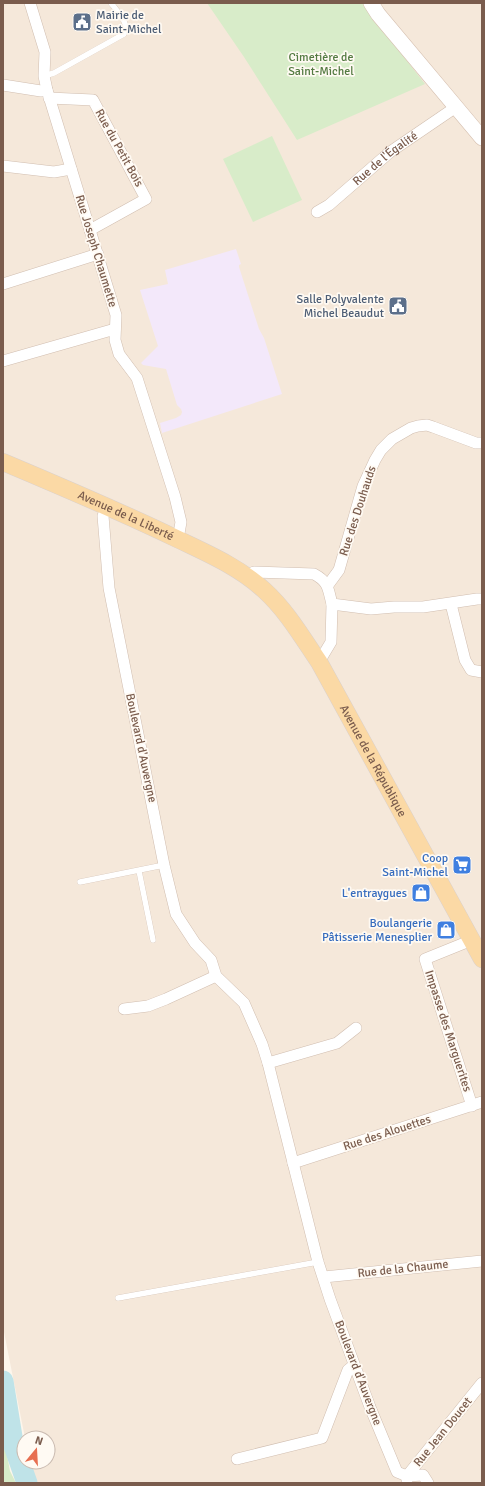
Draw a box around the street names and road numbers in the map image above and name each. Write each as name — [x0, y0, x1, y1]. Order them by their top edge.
street label: Rue du Petit Bois — [91, 107, 147, 189]
street label: Rue de l'Égalité — [350, 128, 420, 189]
street label: Rue Joseph Chaumette — [72, 193, 120, 309]
street label: Rue des Douhauds — [336, 464, 380, 558]
street label: Avenue de la Liberté — [75, 487, 176, 544]
street label: Boulevard d'Auvergne — [122, 692, 160, 804]
street label: Avenue de la République — [336, 702, 410, 819]
street label: Impasse des Marguerites — [421, 968, 475, 1094]
street label: Rue des Alouettes — [341, 1112, 433, 1154]
street label: Rue de la Chaume — [357, 1257, 449, 1281]
street label: Boulevard d'Auvergne — [331, 1318, 385, 1428]
street label: Rue Jean Doucet — [410, 1394, 476, 1470]

